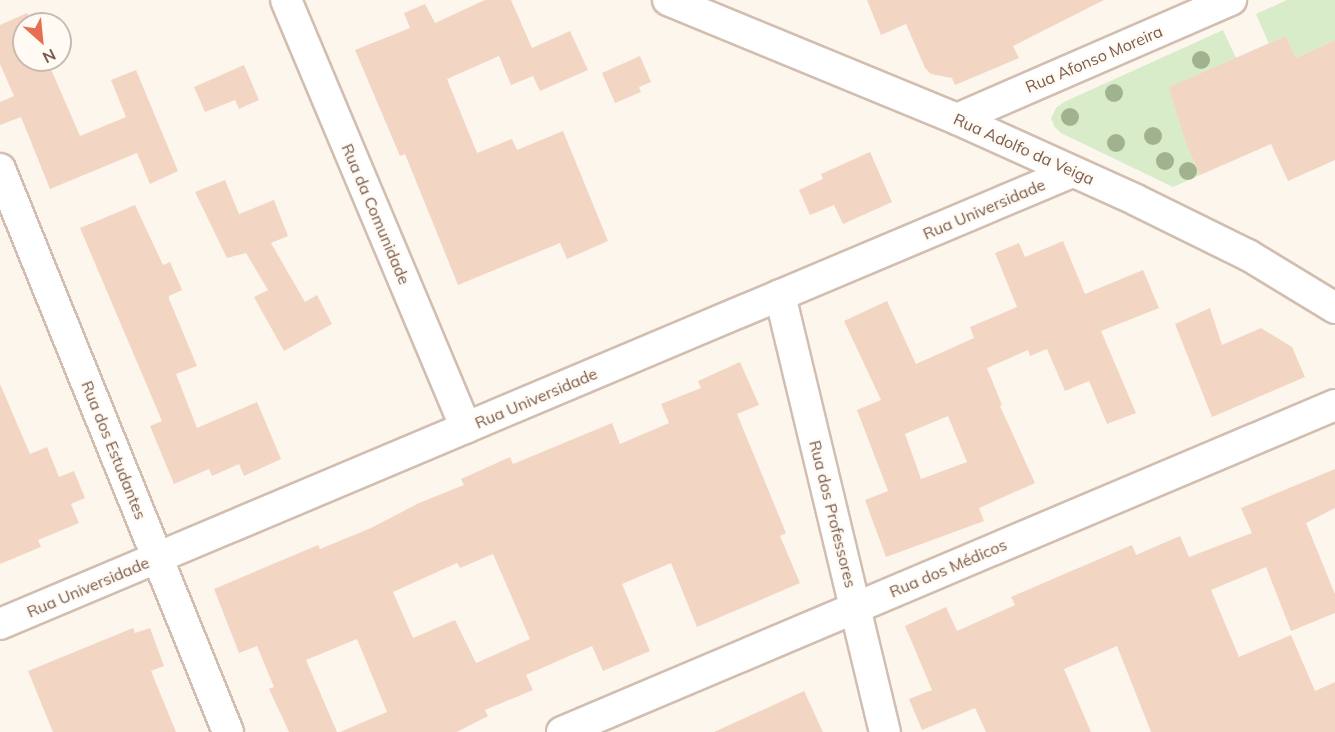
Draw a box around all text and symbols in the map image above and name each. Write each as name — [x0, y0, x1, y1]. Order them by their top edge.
north arrow — [12, 12, 72, 72]
street label: Rua Afonso Moreira — [1023, 21, 1165, 97]
text: N — [39, 45, 59, 68]
street label: Rua Adolfo da Veiga — [951, 109, 1097, 189]
street label: Rua da Comunidade — [338, 141, 414, 287]
street label: Rua Universidade — [920, 175, 1048, 243]
street label: Rua Universidade — [472, 364, 600, 432]
street label: Rua dos Estudantes — [77, 378, 151, 522]
street label: Rua dos Professores — [805, 438, 861, 590]
street label: Rua dos Médicos — [886, 535, 1010, 601]
street label: Rua Universidade — [24, 553, 152, 621]

